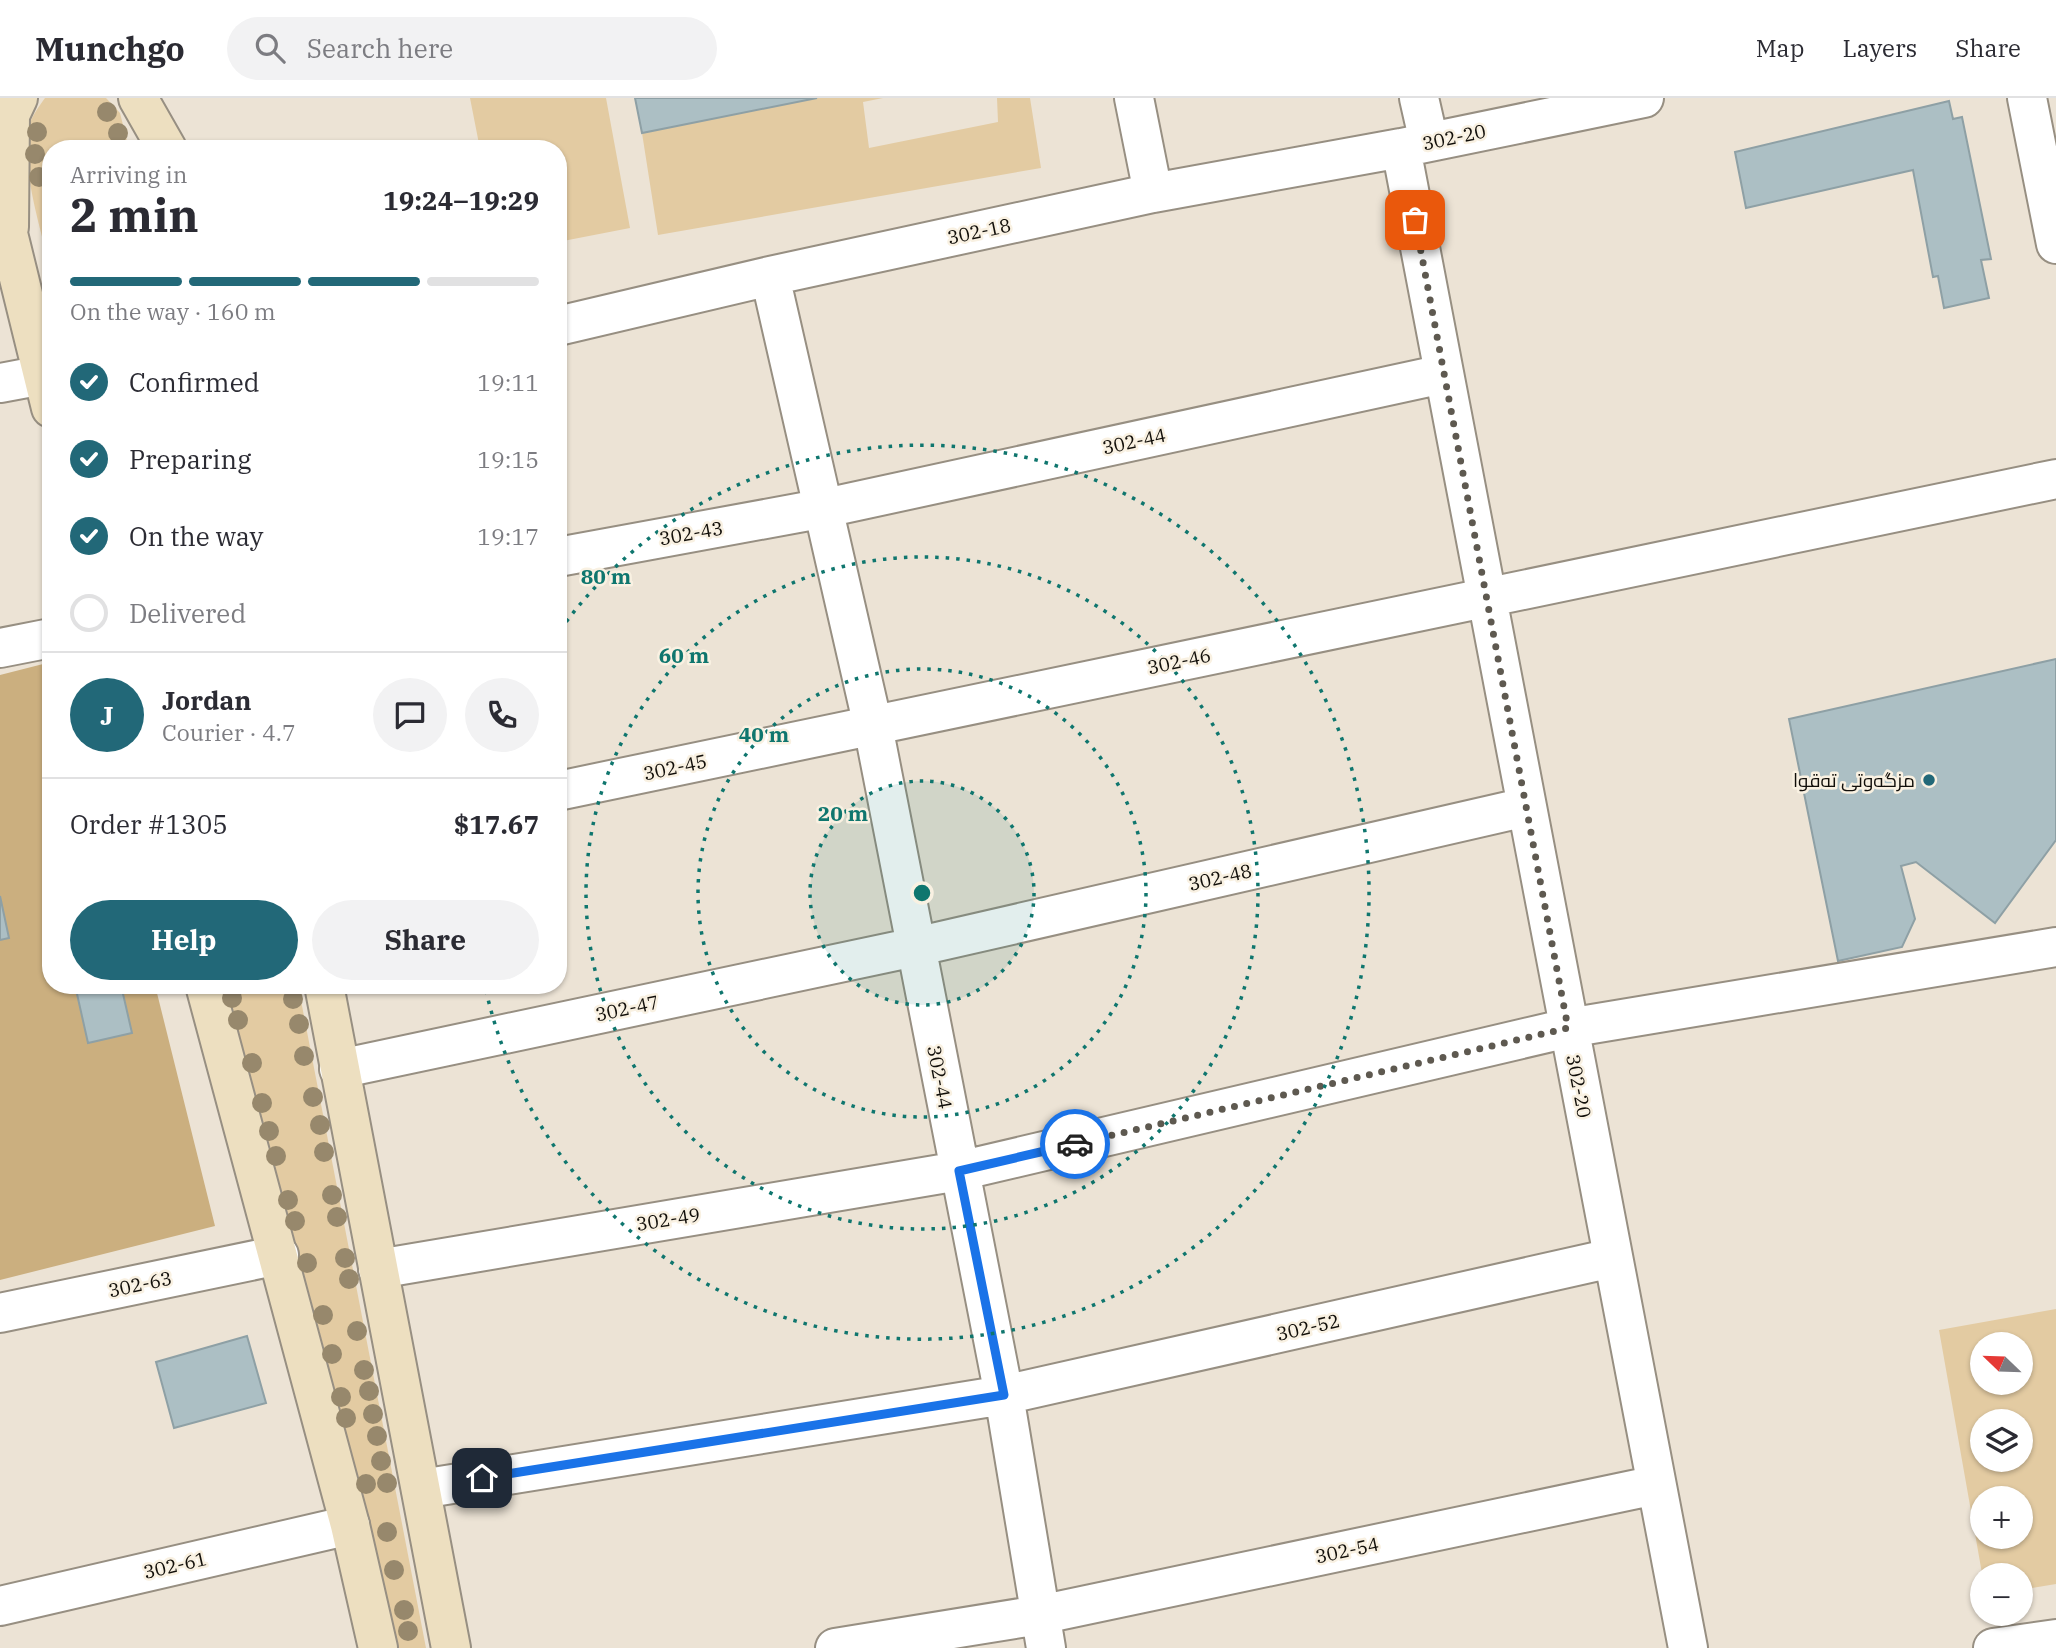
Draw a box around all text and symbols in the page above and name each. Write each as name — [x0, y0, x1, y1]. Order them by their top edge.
search box — [227, 17, 717, 80]
text: Munchgo — [35, 27, 185, 70]
icon: search — [251, 29, 289, 67]
text: Search here — [307, 31, 453, 65]
text: Map — [1756, 32, 1804, 64]
text: Layers — [1842, 32, 1917, 64]
text: Share — [1955, 32, 2021, 64]
street label: 302-20 — [1420, 119, 1488, 155]
text: Arriving in — [70, 159, 187, 189]
text: 19:24–19:29 — [383, 183, 539, 217]
text: 2 min — [70, 185, 199, 245]
pin — [1385, 190, 1445, 250]
icon: bag — [1396, 201, 1434, 239]
street label: 302-18 — [945, 213, 1013, 249]
text: On the way · 160 m — [70, 296, 276, 326]
icon: check — [70, 363, 108, 401]
text: Confirmed — [129, 365, 260, 399]
text: 19:11 — [477, 367, 539, 397]
street label: 302-44 — [1100, 423, 1168, 459]
icon: check — [70, 440, 108, 478]
text: Preparing — [129, 442, 251, 476]
text: 19:15 — [477, 444, 539, 474]
street label: 302-43 — [657, 516, 725, 550]
icon: check — [70, 517, 108, 555]
text: On the way — [129, 519, 263, 553]
text: 19:17 — [477, 521, 539, 551]
text: 80 m — [581, 562, 631, 590]
text: Delivered — [129, 596, 246, 630]
text: 60 m — [659, 641, 709, 669]
street label: 302-46 — [1145, 643, 1213, 679]
button: chat — [373, 678, 447, 752]
button: phone — [465, 678, 539, 752]
text: Jordan — [162, 683, 252, 717]
text: J — [100, 698, 114, 732]
text: Courier · 4.7 — [162, 717, 296, 747]
text: 40 m — [739, 720, 789, 748]
street label: 302-45 — [641, 749, 709, 785]
place label: مزگه‌وتی ته‌قوا — [1793, 768, 1915, 792]
marker: مزگه‌وتی ته‌قوا — [1921, 772, 1937, 788]
text: 20 m — [818, 799, 868, 827]
text: Order #1305 — [70, 807, 228, 841]
text: $17.67 — [454, 807, 539, 841]
street label: 302-48 — [1186, 858, 1254, 896]
centre of rings — [910, 881, 934, 905]
button: Help — [70, 900, 298, 980]
button: Share — [312, 900, 539, 980]
street label: 302-47 — [593, 990, 661, 1026]
street label: 302-44 — [922, 1043, 958, 1111]
street label: 302-20 — [1561, 1052, 1597, 1120]
courier — [1040, 1109, 1110, 1179]
icon: car — [1056, 1125, 1094, 1163]
street label: 302-49 — [634, 1202, 702, 1236]
street label: 302-63 — [106, 1266, 174, 1302]
street label: 302-52 — [1274, 1308, 1342, 1346]
north arrow — [1970, 1332, 2034, 1395]
map controls — [1970, 1332, 2033, 1626]
button: layers — [1970, 1409, 2033, 1472]
pin — [452, 1448, 512, 1508]
icon: home — [463, 1459, 501, 1497]
button: + — [1970, 1486, 2033, 1549]
street label: 302-54 — [1313, 1532, 1381, 1568]
street label: 302-61 — [141, 1546, 209, 1584]
button: − — [1970, 1563, 2033, 1626]

